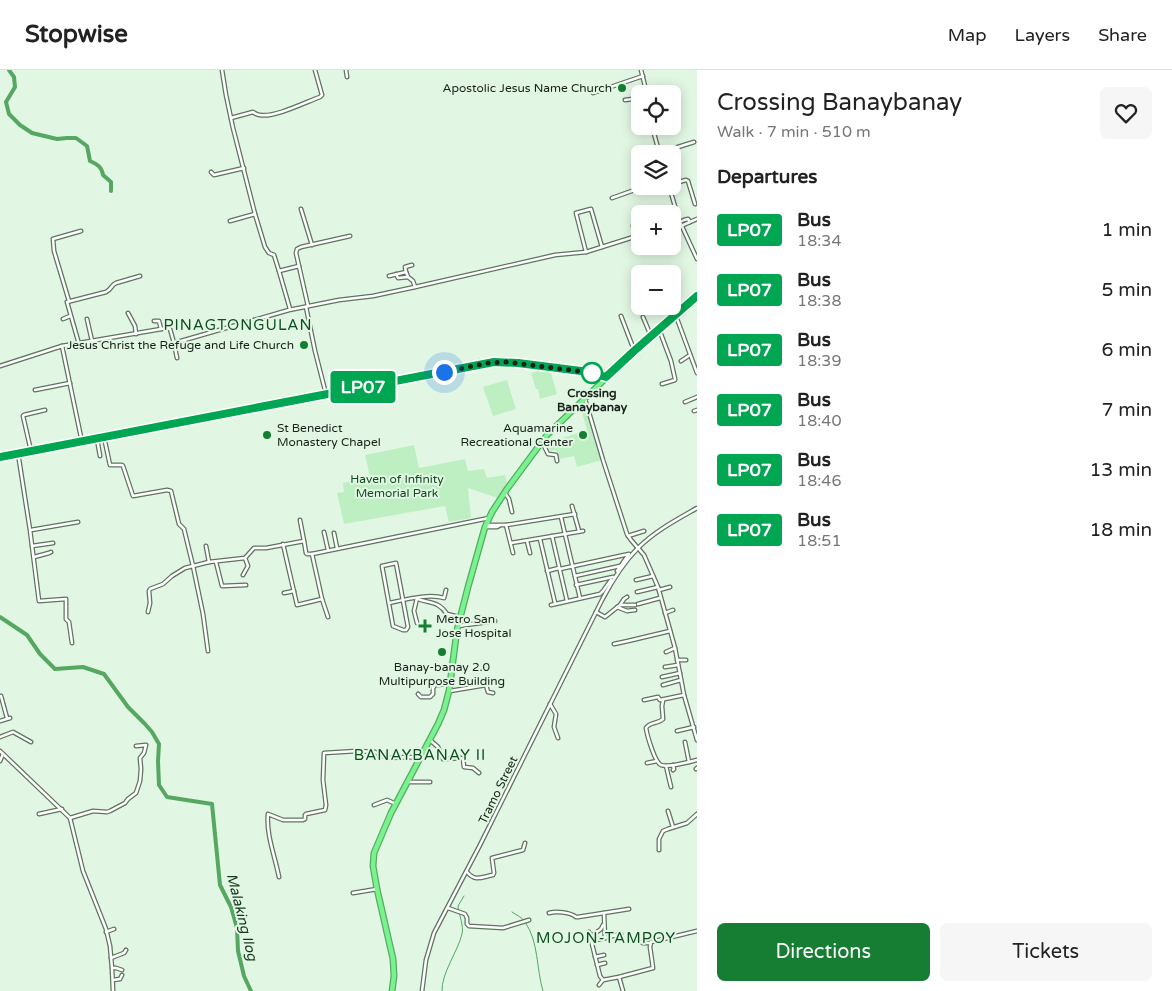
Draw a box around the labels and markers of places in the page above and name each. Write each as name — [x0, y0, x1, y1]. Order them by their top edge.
place label: Apostolic Jesus Name Church — [443, 81, 612, 95]
marker: Apostolic Jesus Name Church — [616, 82, 628, 94]
place label: Jesus Christ the Refuge and Life Church — [67, 338, 294, 352]
marker: Jesus Christ the Refuge and Life Church — [298, 339, 310, 351]
marker: Crossing Banaybanay — [581, 362, 603, 384]
place label: Crossing Banaybanay — [557, 386, 628, 415]
place label: St Benedict Monastery Chapel — [277, 421, 381, 449]
place label: Aquamarine Recreational Center — [460, 421, 573, 449]
marker: St Benedict Monastery Chapel — [261, 429, 273, 441]
marker: Aquamarine Recreational Center — [577, 429, 589, 441]
place label: Metro San Jose Hospital — [436, 612, 511, 640]
marker: Metro San Jose Hospital — [418, 619, 432, 633]
marker: Banay-banay 2.0 Multipurpose Building — [436, 646, 448, 658]
place label: Banay-banay 2.0 Multipurpose Building — [379, 660, 505, 688]

